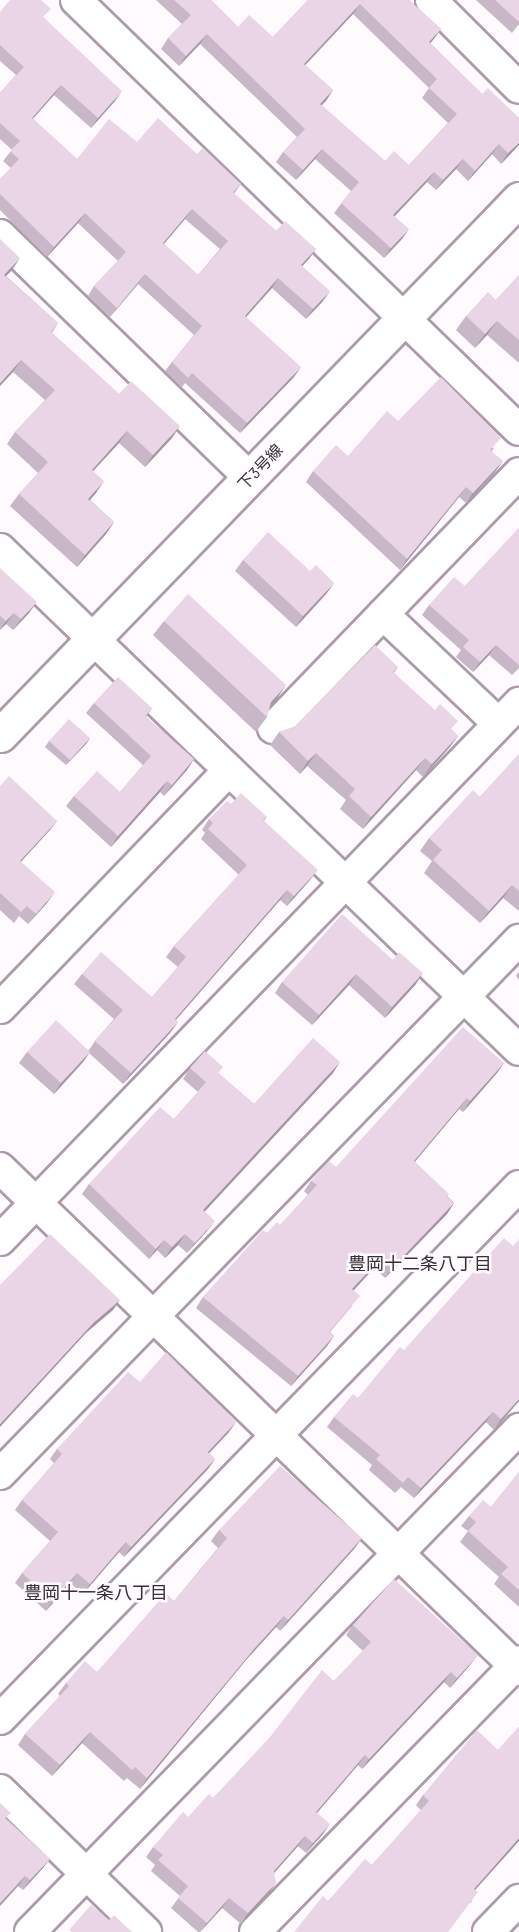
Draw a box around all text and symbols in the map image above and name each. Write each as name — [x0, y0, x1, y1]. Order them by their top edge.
street label: 下3号線 — [234, 440, 286, 494]
district label: 豊岡十二条八丁目 — [348, 1252, 492, 1274]
district label: 豊岡十一条八丁目 — [24, 1581, 168, 1603]

